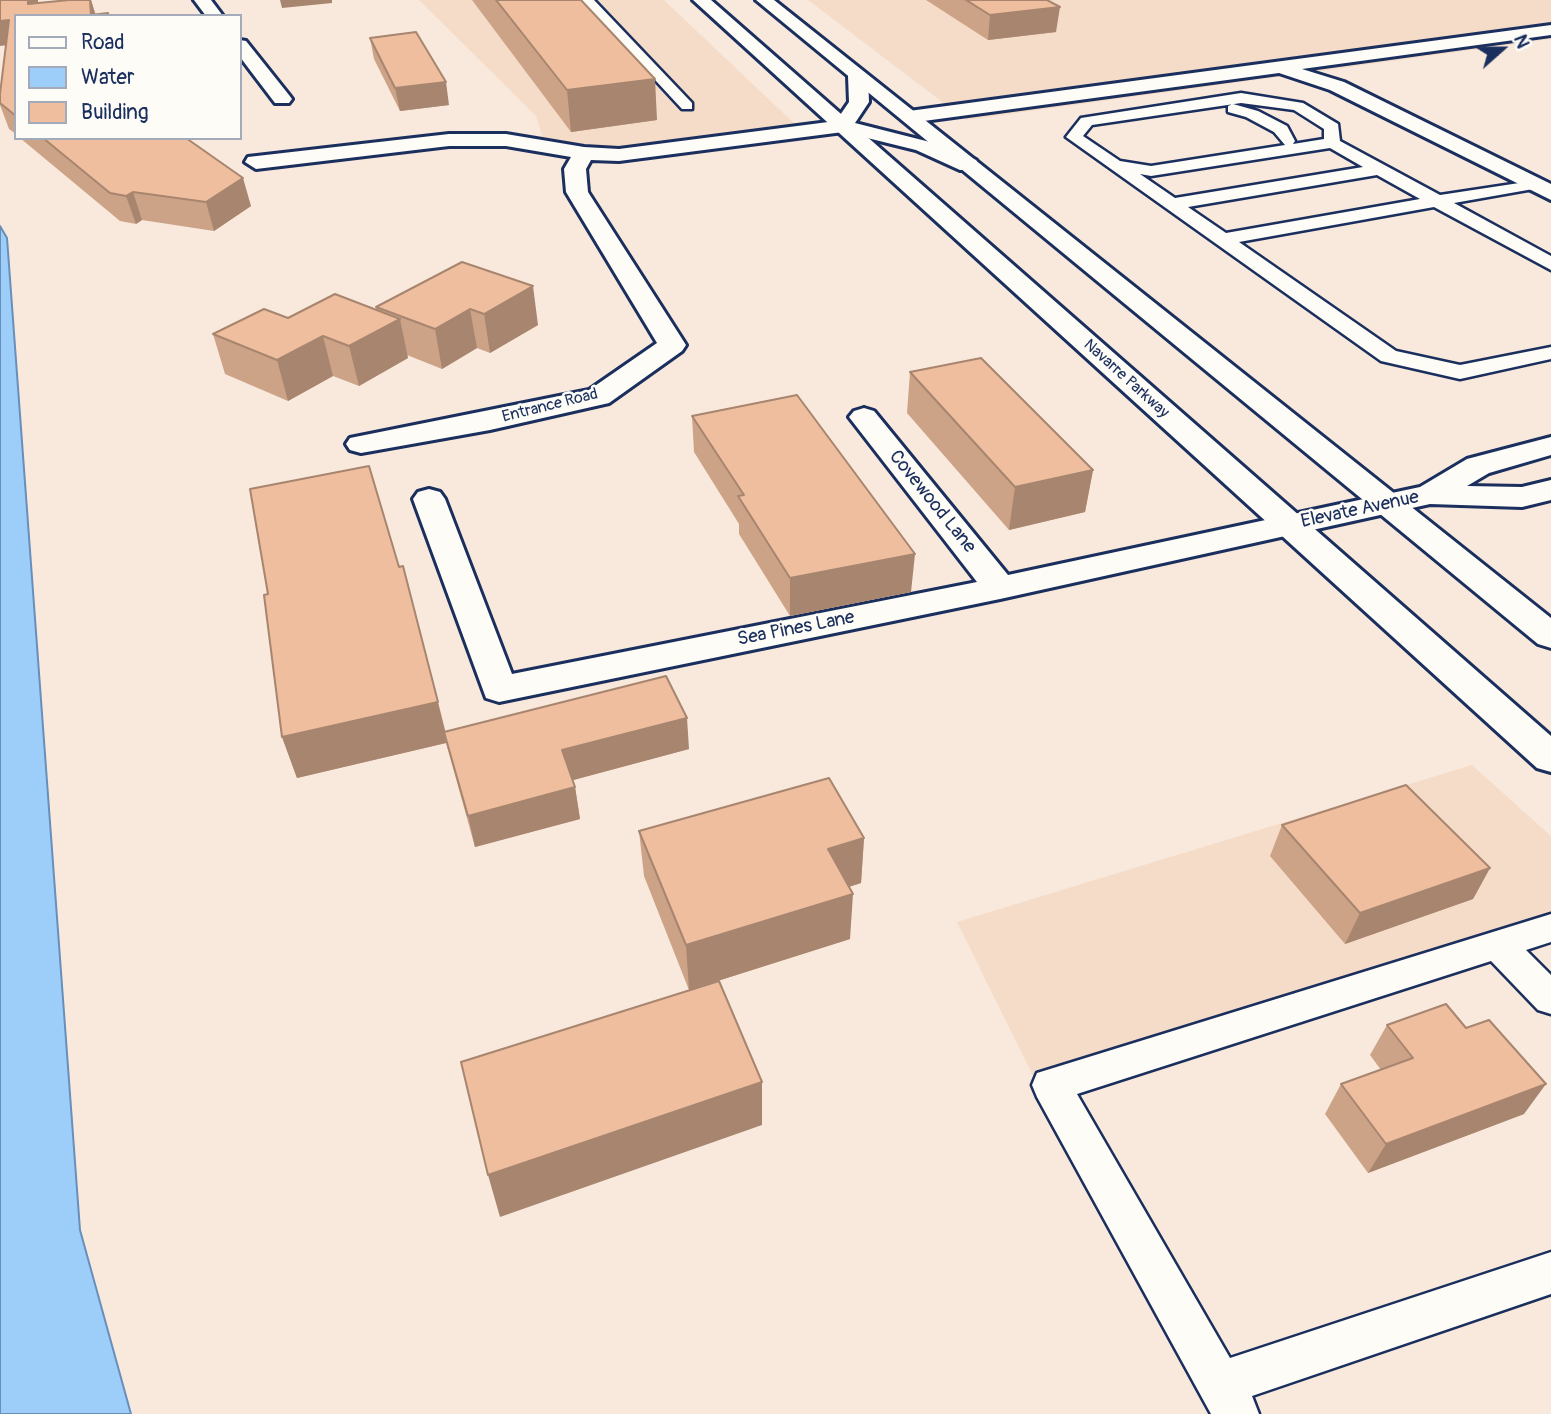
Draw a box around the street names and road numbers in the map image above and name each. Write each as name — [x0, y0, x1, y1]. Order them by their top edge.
street label: Navarre Parkway — [1079, 336, 1173, 422]
street label: Entrance Road — [500, 385, 600, 427]
street label: Covewood Lane — [884, 446, 980, 558]
street label: Elevate Avenue — [1299, 486, 1421, 534]
street label: Sea Pines Lane — [735, 606, 857, 652]

